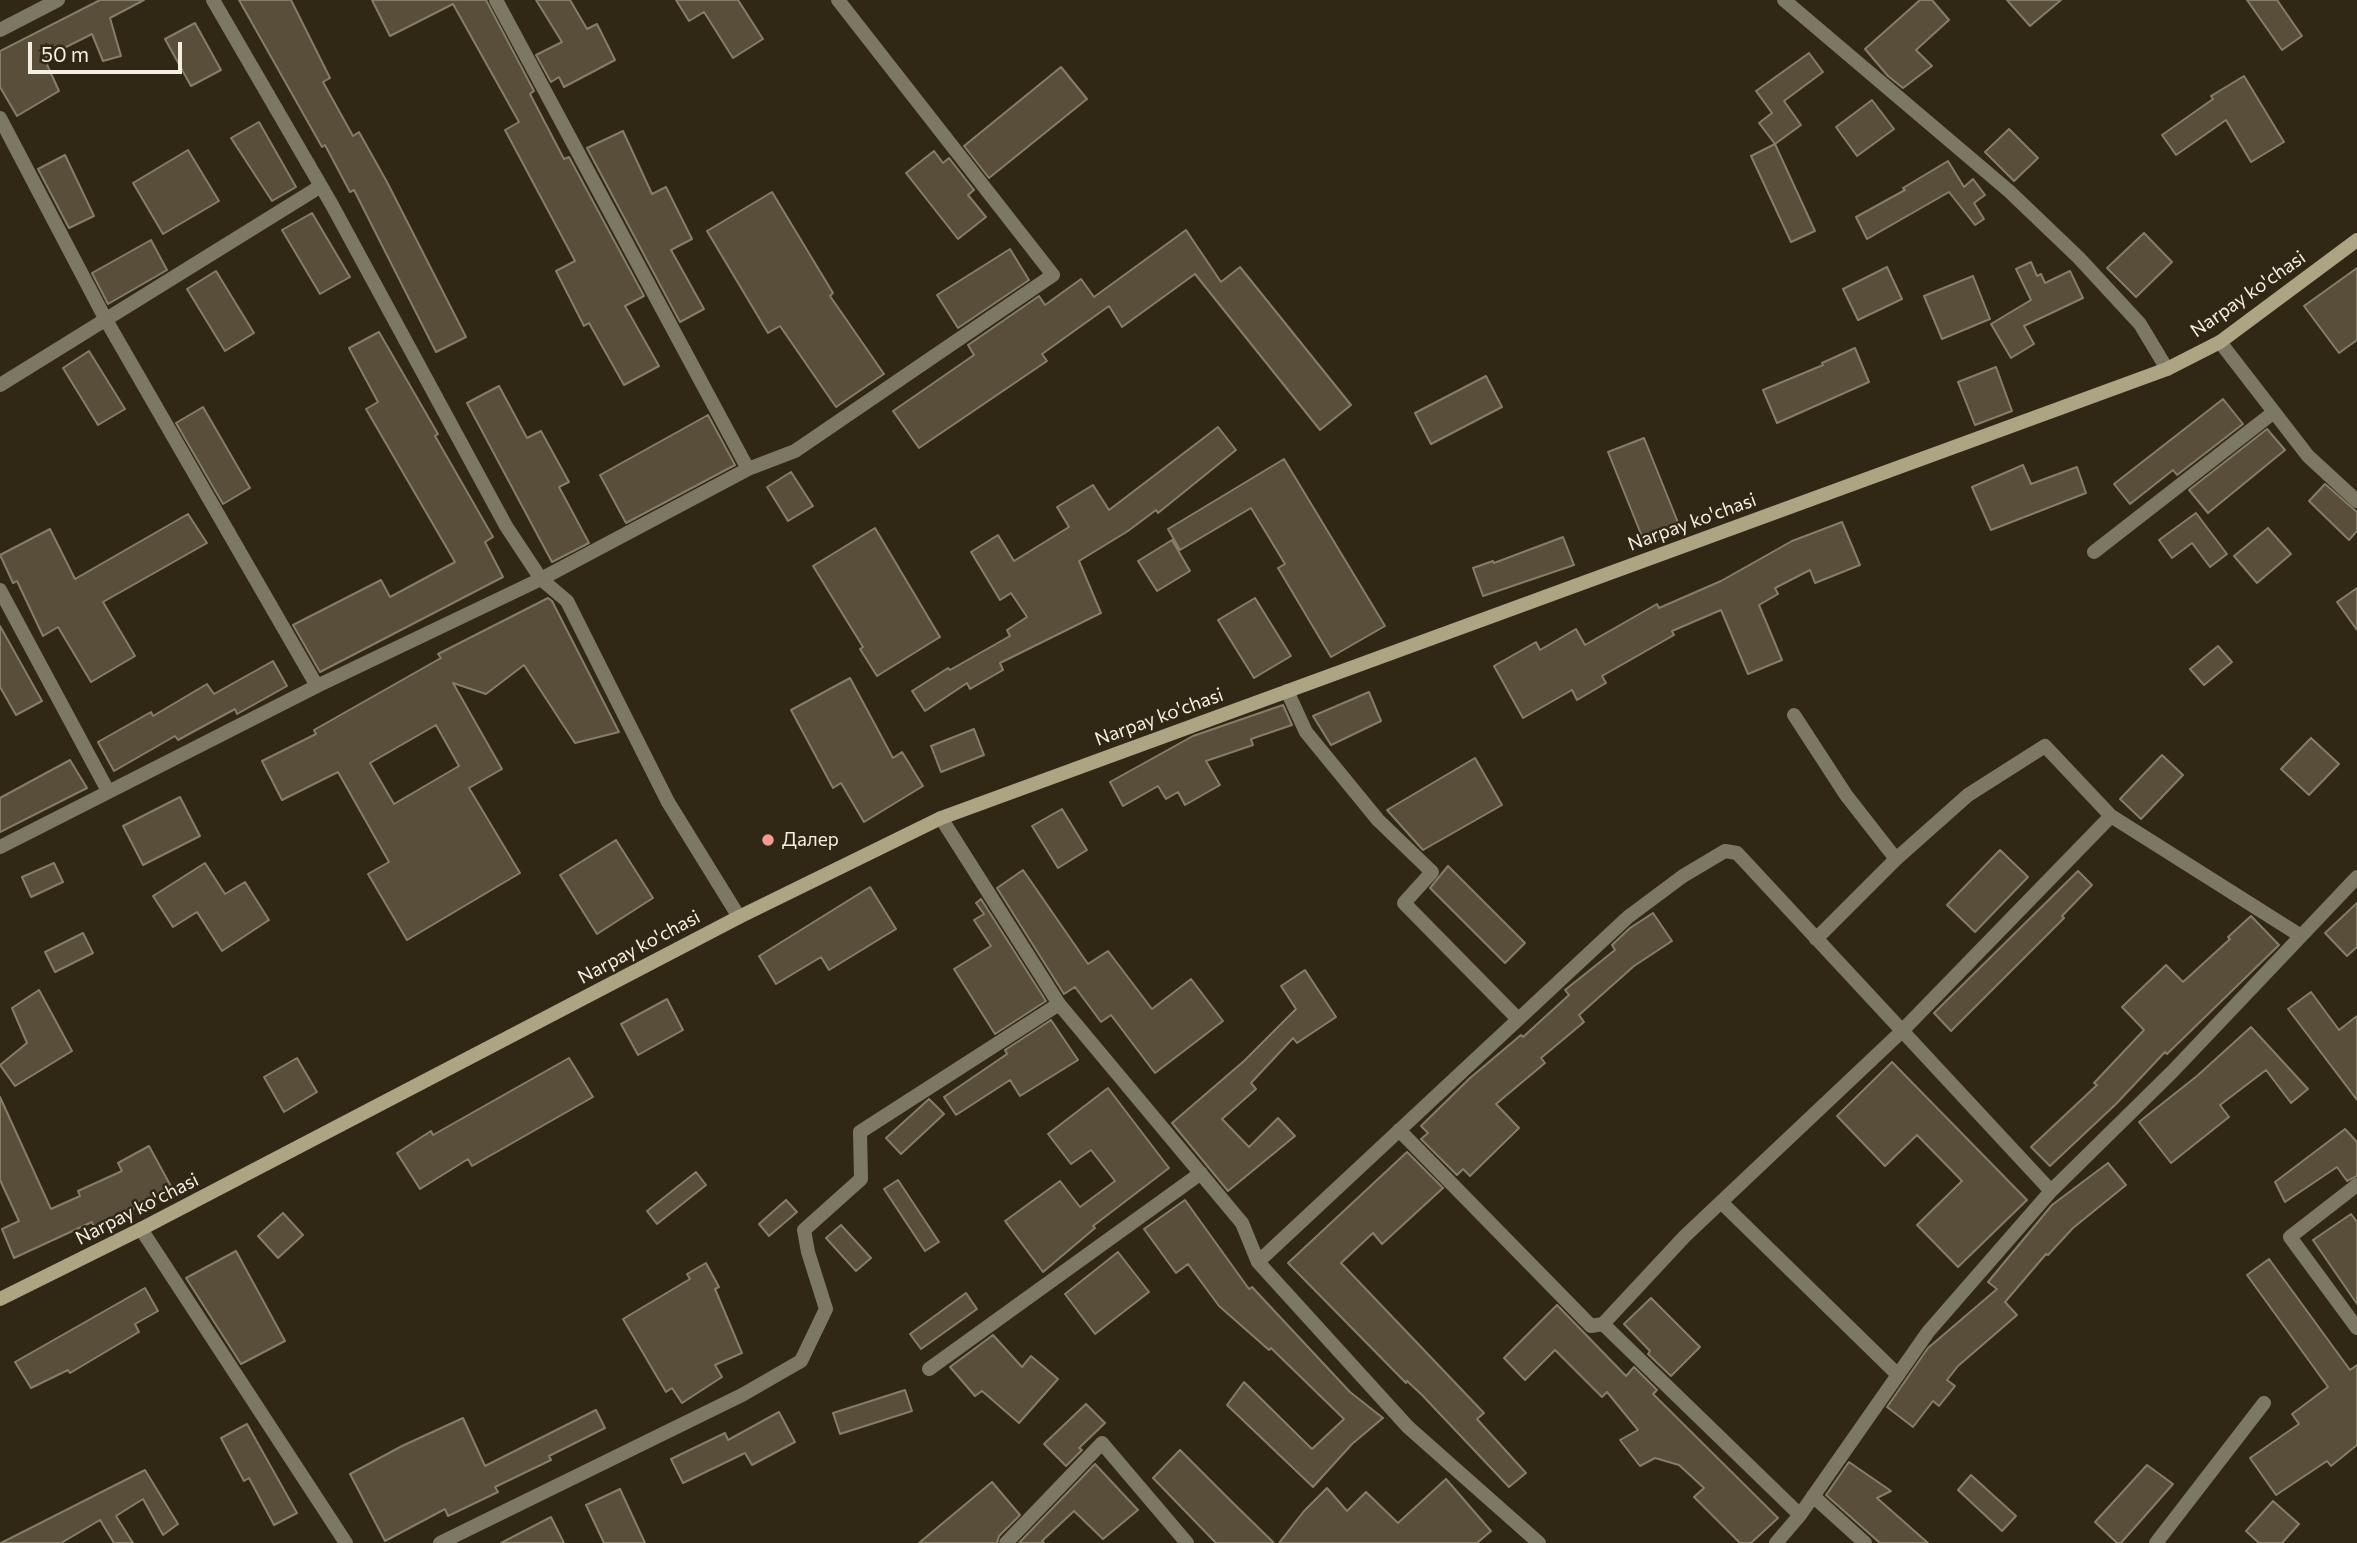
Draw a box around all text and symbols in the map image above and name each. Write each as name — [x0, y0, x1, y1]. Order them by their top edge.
scale bar — [32, 28, 186, 72]
text: 50 m — [41, 41, 89, 66]
street label: Narpay ko'chasi — [2186, 246, 2310, 342]
street label: Narpay ko'chasi — [1625, 488, 1759, 556]
street label: Narpay ko'chasi — [1092, 683, 1226, 751]
place label: Далер — [782, 829, 839, 851]
marker: Далер — [760, 832, 776, 848]
street label: Narpay ko'chasi — [574, 905, 704, 989]
street label: Narpay ko'chasi — [72, 1168, 202, 1250]

